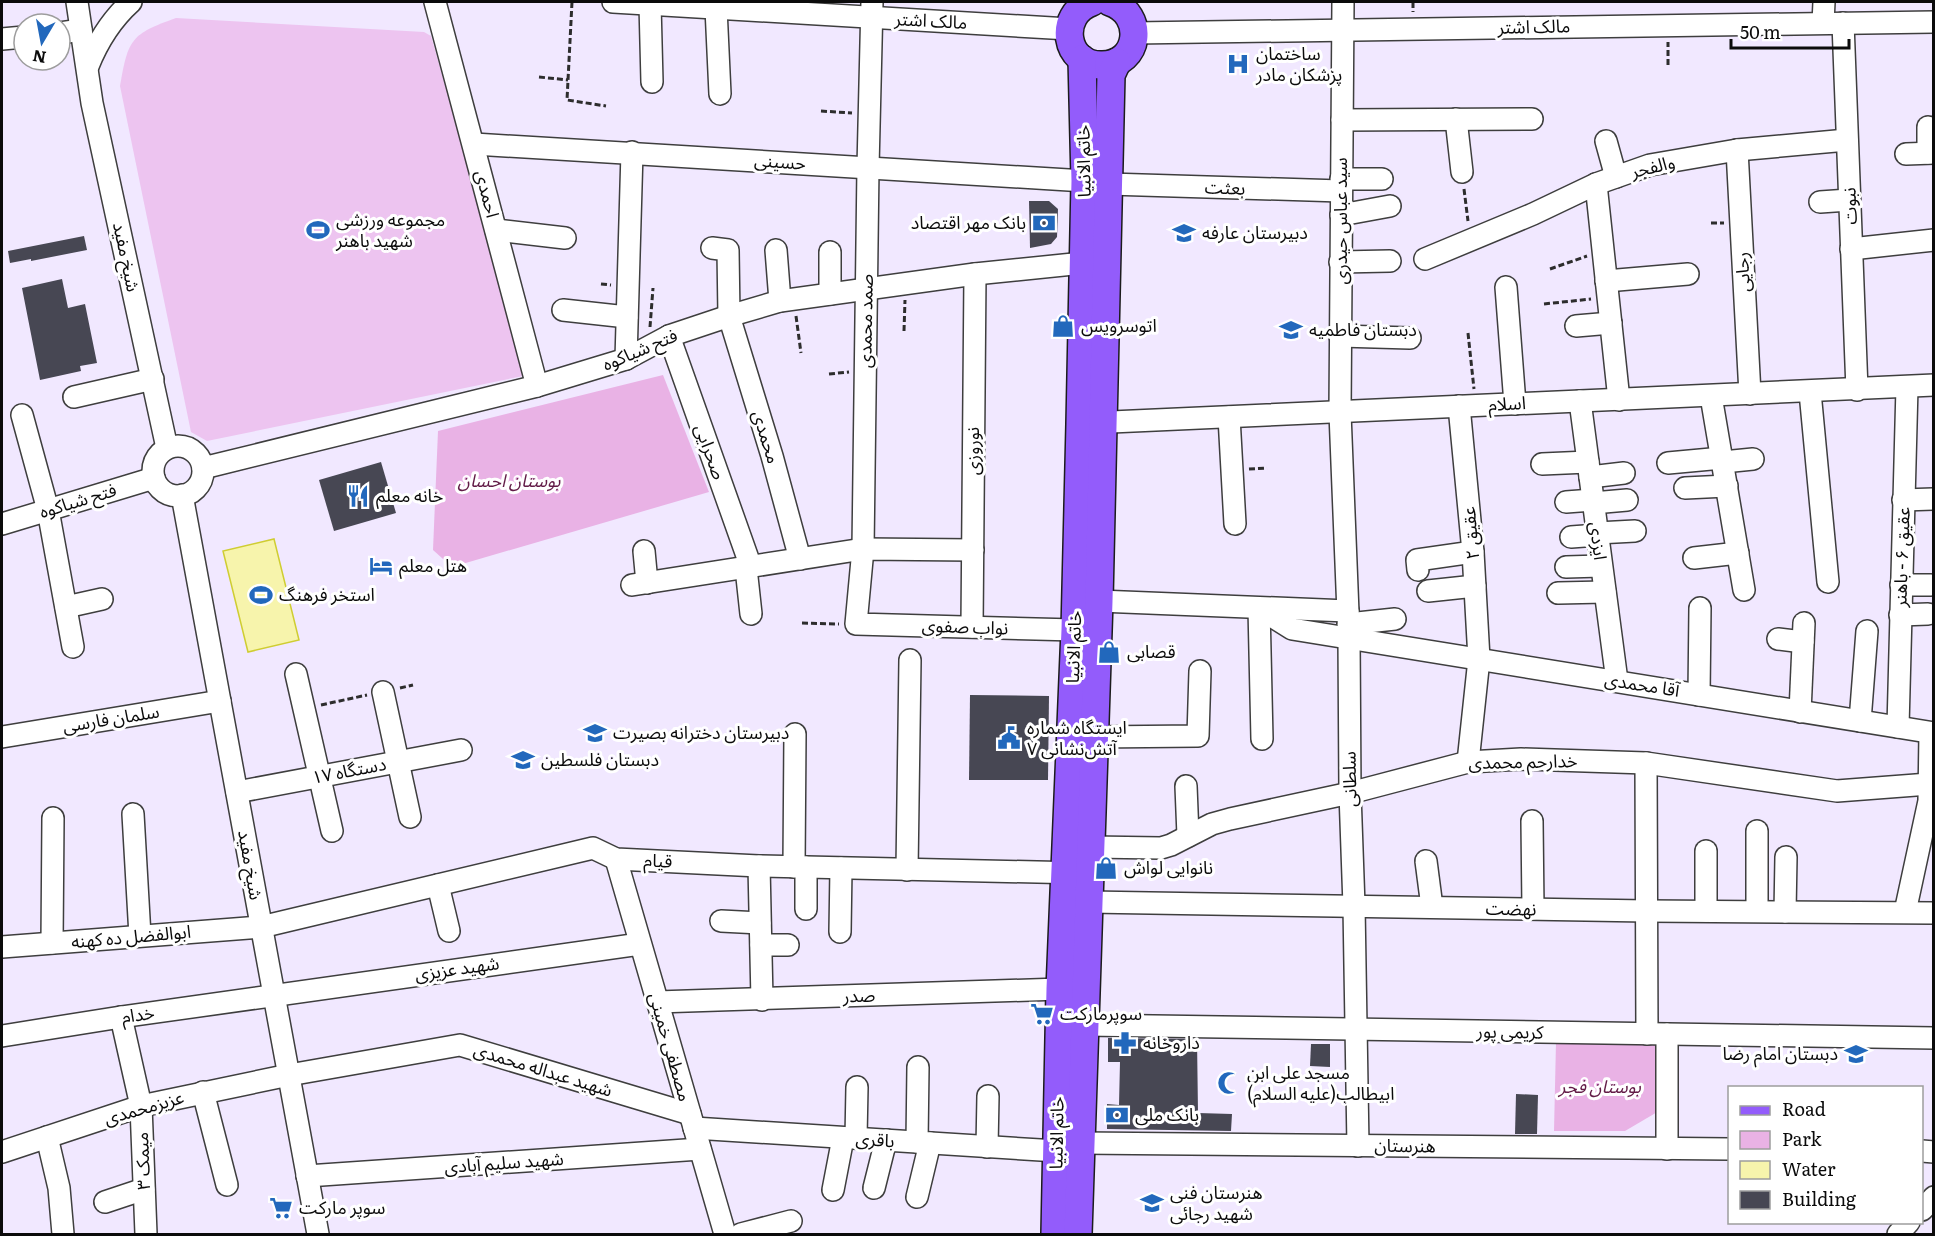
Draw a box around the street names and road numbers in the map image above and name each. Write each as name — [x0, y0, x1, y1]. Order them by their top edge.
street label: مالک اشتر — [893, 4, 968, 35]
street label: مالک اشتر — [1496, 11, 1571, 40]
street label: خاتم الانبیا — [1068, 124, 1098, 198]
street label: حسینی — [753, 145, 807, 176]
street label: والفجر — [1627, 147, 1677, 184]
street label: سید عباس حیدری — [1326, 157, 1353, 285]
street label: احمدی — [469, 167, 507, 220]
street label: بعثت — [1204, 172, 1246, 201]
street label: نبوت — [1834, 187, 1863, 225]
street label: شیخ مفید — [106, 219, 148, 294]
street label: رجایی — [1727, 251, 1756, 293]
street label: صمد محمدی — [850, 274, 879, 368]
street label: فتح شیاکوه — [598, 321, 682, 377]
street label: اسلام — [1487, 388, 1527, 419]
street label: محمدی — [747, 407, 788, 467]
street label: صحرایی — [689, 420, 734, 483]
street label: نوروزی — [958, 427, 985, 475]
street label: فتح شیاکوه — [36, 475, 120, 525]
street label: عقیق ۲ — [1454, 505, 1485, 561]
street label: عقیق ۶ - باهنر — [1885, 506, 1916, 609]
street label: ایزدی — [1584, 520, 1615, 562]
street label: خاتم الانبیا — [1058, 610, 1088, 684]
street label: نواب صفوی — [921, 611, 1009, 641]
street label: آقا محمدی — [1603, 664, 1682, 703]
street label: سلمان فارسی — [60, 697, 161, 739]
street label: خدارحم محمدی — [1468, 746, 1578, 776]
street label: ۱۷ دستگاه — [309, 749, 388, 790]
street label: سلطانی — [1335, 751, 1362, 807]
street label: شیخ مفید — [231, 828, 271, 902]
street label: قیام — [643, 845, 673, 876]
street label: نهضت — [1485, 894, 1537, 921]
street label: ابوالفضل ده کهنه — [70, 917, 192, 954]
street label: شهید عزیزی — [413, 948, 501, 987]
street label: صدر — [841, 980, 876, 1009]
street label: مصطفی خمینی — [643, 989, 700, 1104]
street label: خدام — [119, 998, 156, 1031]
street label: کریمی پور — [1475, 1016, 1544, 1045]
street label: شهید عبداله محمدی — [471, 1035, 616, 1103]
street label: عزیزمحمدی — [100, 1082, 187, 1131]
street label: خاتم الانبیا — [1041, 1096, 1071, 1170]
street label: باقری — [855, 1124, 895, 1153]
street label: هنرستان — [1374, 1130, 1436, 1159]
street label: میمک ۳ — [127, 1132, 156, 1191]
street label: شهید سلیم آبادی — [443, 1144, 565, 1180]

